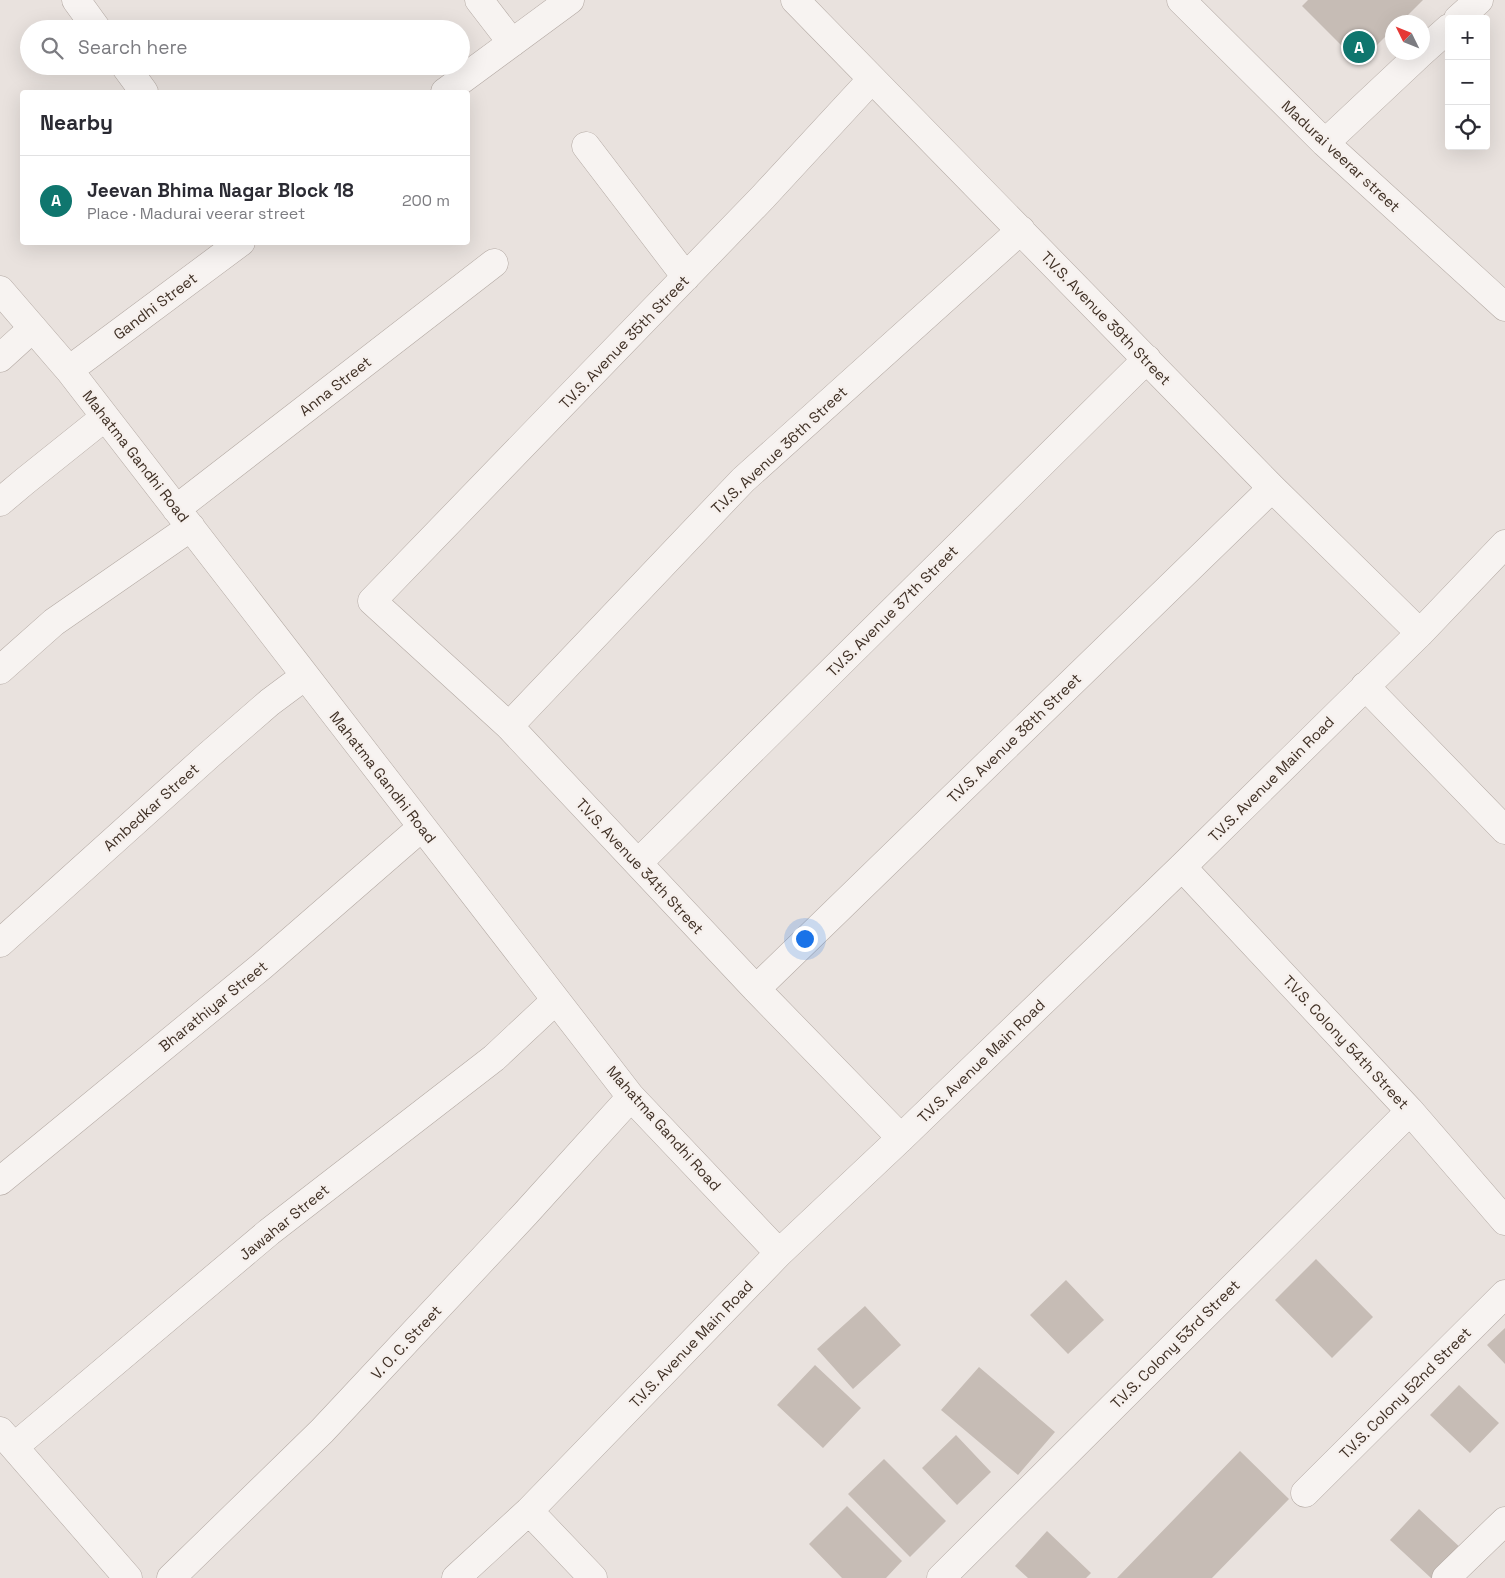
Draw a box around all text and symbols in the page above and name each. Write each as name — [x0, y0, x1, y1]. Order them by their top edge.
north arrow — [1385, 15, 1430, 60]
map controls — [1445, 15, 1490, 150]
button: + — [1445, 15, 1490, 60]
search box — [20, 20, 470, 75]
pin: A — [1343, 28, 1375, 66]
icon: search — [38, 34, 66, 62]
text: Search here — [78, 35, 188, 60]
button: − — [1445, 60, 1490, 105]
street label: Madurai veerar street — [1278, 96, 1404, 216]
button: locate — [1445, 105, 1490, 150]
text: Nearby — [40, 109, 113, 136]
text: Jeevan Bhima Nagar Block 18 — [87, 178, 354, 203]
text: A — [51, 190, 61, 211]
text: 200 m — [402, 190, 450, 211]
text: Place · Madurai veerar street — [87, 203, 305, 224]
street label: T.V.S. Avenue 39th Street — [1037, 247, 1175, 389]
street label: Gandhi Street — [109, 268, 201, 344]
street label: T.V.S. Avenue 35th Street — [555, 271, 693, 413]
street label: Anna Street — [295, 352, 375, 420]
street label: T.V.S. Avenue 36th Street — [707, 382, 851, 518]
street label: Mahatma Gandhi Road — [79, 386, 193, 526]
street label: T.V.S. Avenue 37th Street — [822, 541, 962, 681]
street label: T.V.S. Avenue 38th Street — [943, 669, 1085, 807]
street label: Mahatma Gandhi Road — [326, 707, 440, 847]
street label: T.V.S. Avenue Main Road — [1204, 712, 1338, 846]
street label: Ambedkar Street — [99, 759, 203, 855]
street label: T.V.S. Avenue 34th Street — [572, 794, 708, 938]
your location — [792, 926, 818, 952]
street label: Bharathiyar Street — [155, 956, 271, 1056]
street label: T.V.S. Colony 54th Street — [1279, 971, 1413, 1113]
street label: T.V.S. Avenue Main Road — [913, 995, 1049, 1127]
street label: Mahatma Gandhi Road — [603, 1061, 725, 1195]
street label: Jawahar Street — [235, 1180, 333, 1264]
street label: T.V.S. Colony 53rd Street — [1106, 1275, 1244, 1413]
street label: T.V.S. Avenue Main Road — [625, 1276, 757, 1412]
street label: V. O. C. Street — [367, 1301, 445, 1383]
street label: T.V.S. Colony 52nd Street — [1335, 1323, 1475, 1463]

